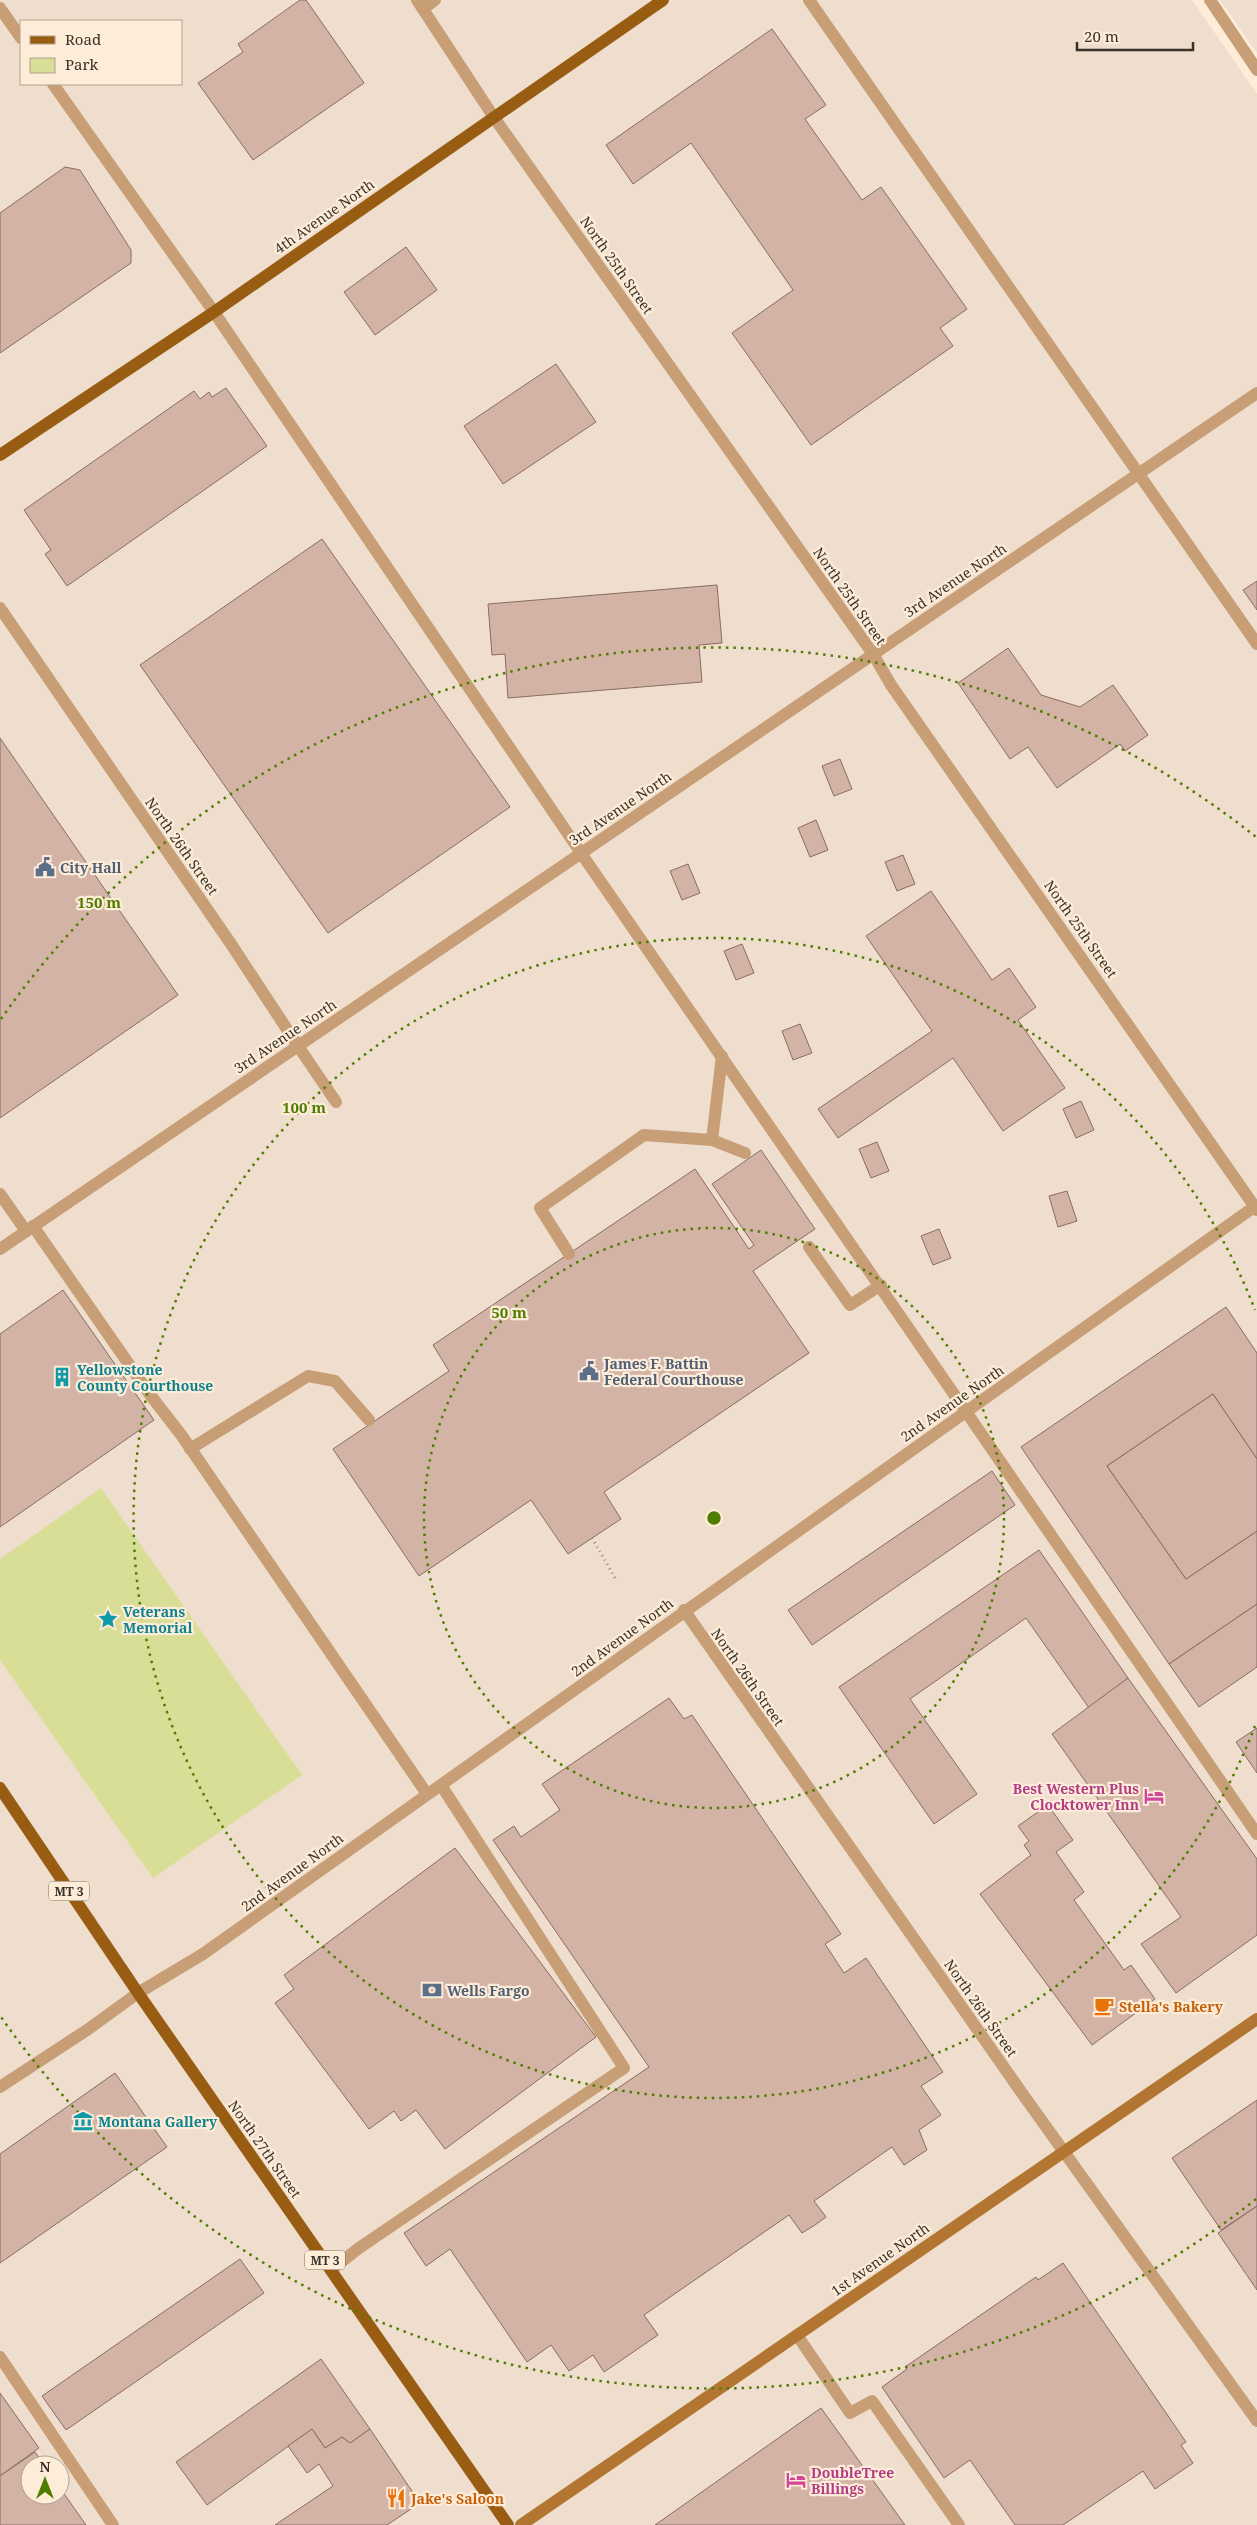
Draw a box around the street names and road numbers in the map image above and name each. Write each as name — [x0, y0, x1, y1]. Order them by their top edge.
street label: 4th Avenue North — [270, 174, 378, 258]
street label: North 25th Street — [576, 212, 658, 318]
street label: 3rd Avenue North — [900, 539, 1010, 621]
street label: North 25th Street — [809, 543, 891, 649]
street label: 3rd Avenue North — [565, 767, 675, 849]
street label: North 26th Street — [141, 793, 223, 899]
street label: North 25th Street — [1040, 876, 1122, 982]
street label: 3rd Avenue North — [230, 995, 340, 1077]
street label: 2nd Avenue North — [897, 1360, 1007, 1446]
street label: 2nd Avenue North — [567, 1593, 677, 1681]
street label: North 26th Street — [707, 1624, 789, 1730]
street label: 2nd Avenue North — [237, 1828, 347, 1916]
road number: MT 3 — [49, 1882, 89, 1900]
street label: North 26th Street — [940, 1955, 1022, 2061]
street label: North 27th Street — [224, 2096, 306, 2202]
street label: 1st Avenue North — [827, 2218, 933, 2300]
road number: MT 3 — [305, 2250, 345, 2270]

